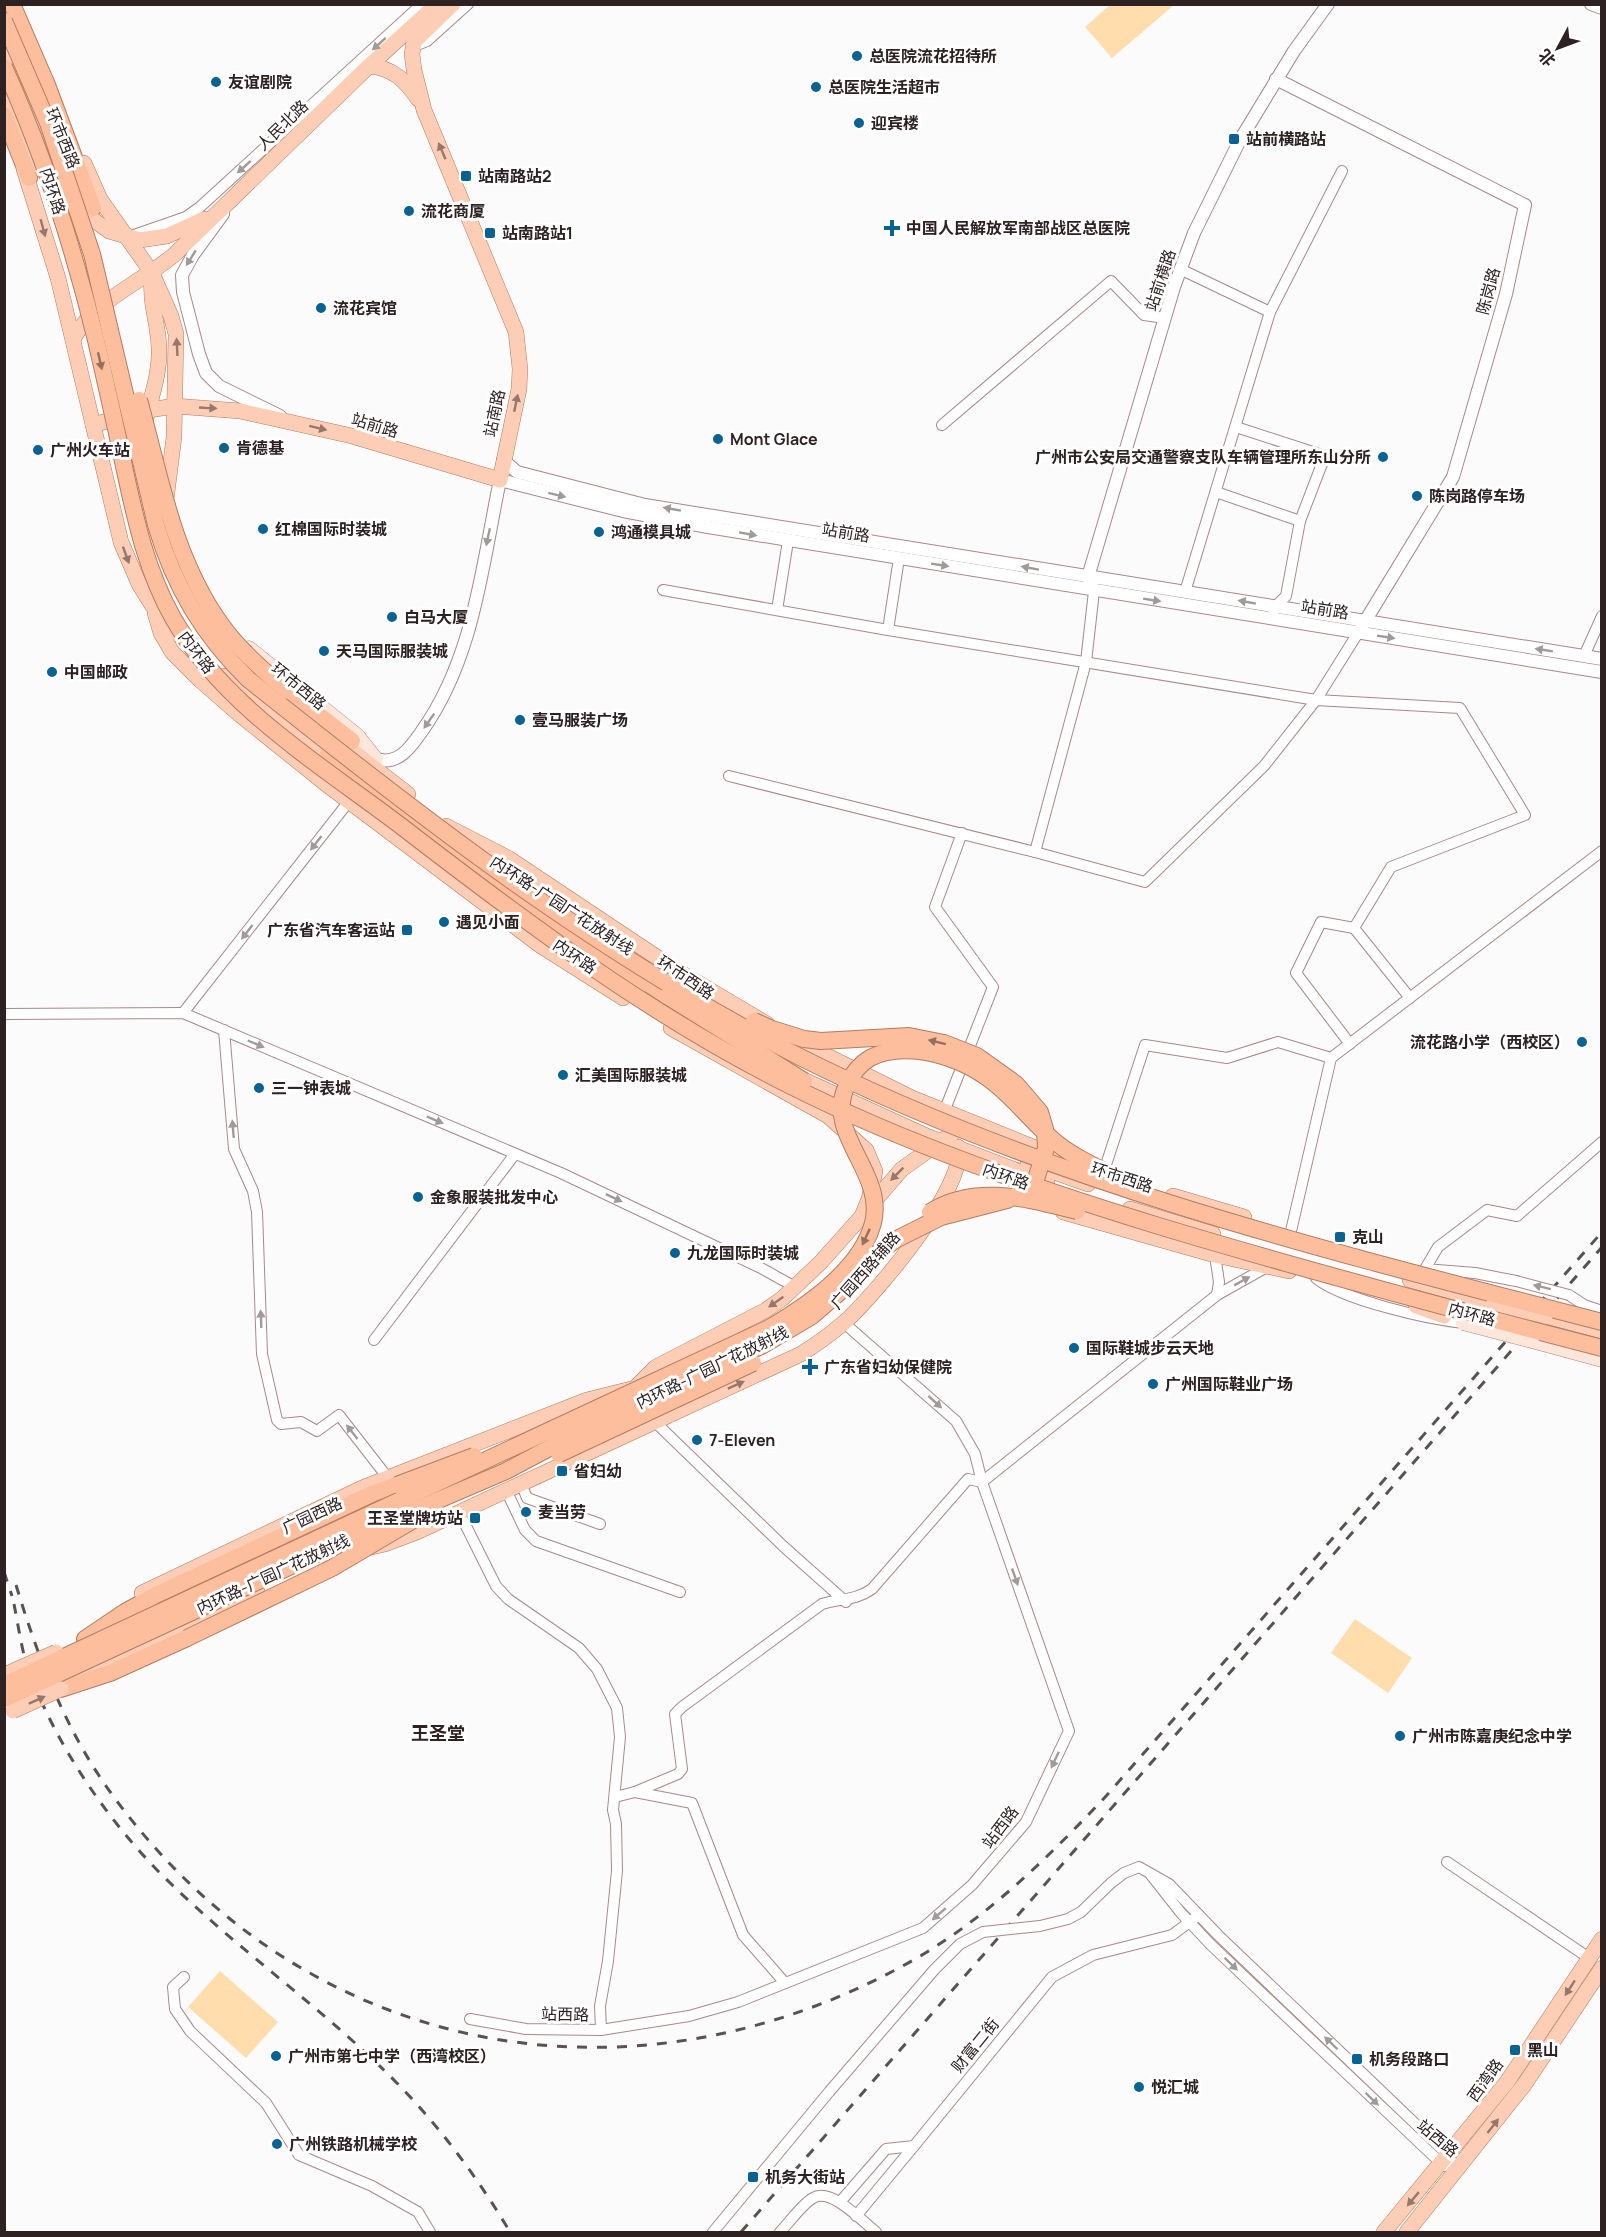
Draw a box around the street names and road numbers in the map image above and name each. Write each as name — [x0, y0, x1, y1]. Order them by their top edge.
street label: 人民北路 — [251, 95, 313, 155]
street label: 环市西路 — [41, 104, 85, 172]
street label: 内环路 — [35, 165, 71, 217]
street label: 站前横路 — [1140, 246, 1180, 314]
street label: 陈岗路 — [1471, 265, 1505, 317]
street label: 站南路 — [478, 387, 510, 439]
street label: 站前路 — [349, 407, 401, 443]
street label: 站前路 — [821, 517, 871, 547]
street label: 站前路 — [1300, 594, 1350, 624]
street label: 内环路 — [174, 626, 220, 678]
street label: 环市西路 — [267, 657, 331, 715]
street label: 内环路-广园广花放射线 — [487, 852, 637, 958]
street label: 内环路 — [550, 935, 600, 977]
street label: 环市西路 — [653, 950, 719, 1004]
street label: 内环路 — [980, 1157, 1032, 1195]
street label: 环市西路 — [1088, 1157, 1156, 1197]
street label: 广园西路辅路 — [825, 1227, 905, 1313]
street label: 内环路 — [1446, 1297, 1498, 1331]
street label: 内环路-广园广花放射线 — [632, 1321, 792, 1413]
street label: 广园西路 — [278, 1492, 346, 1538]
street label: 内环路-广园广花放射线 — [193, 1529, 353, 1619]
street label: 站西路 — [977, 1801, 1023, 1853]
street label: 站西路 — [541, 2003, 589, 2025]
street label: 财富二街 — [946, 2013, 1004, 2077]
street label: 西湾路 — [1462, 2054, 1508, 2106]
street label: 站西路 — [1413, 2114, 1463, 2162]

